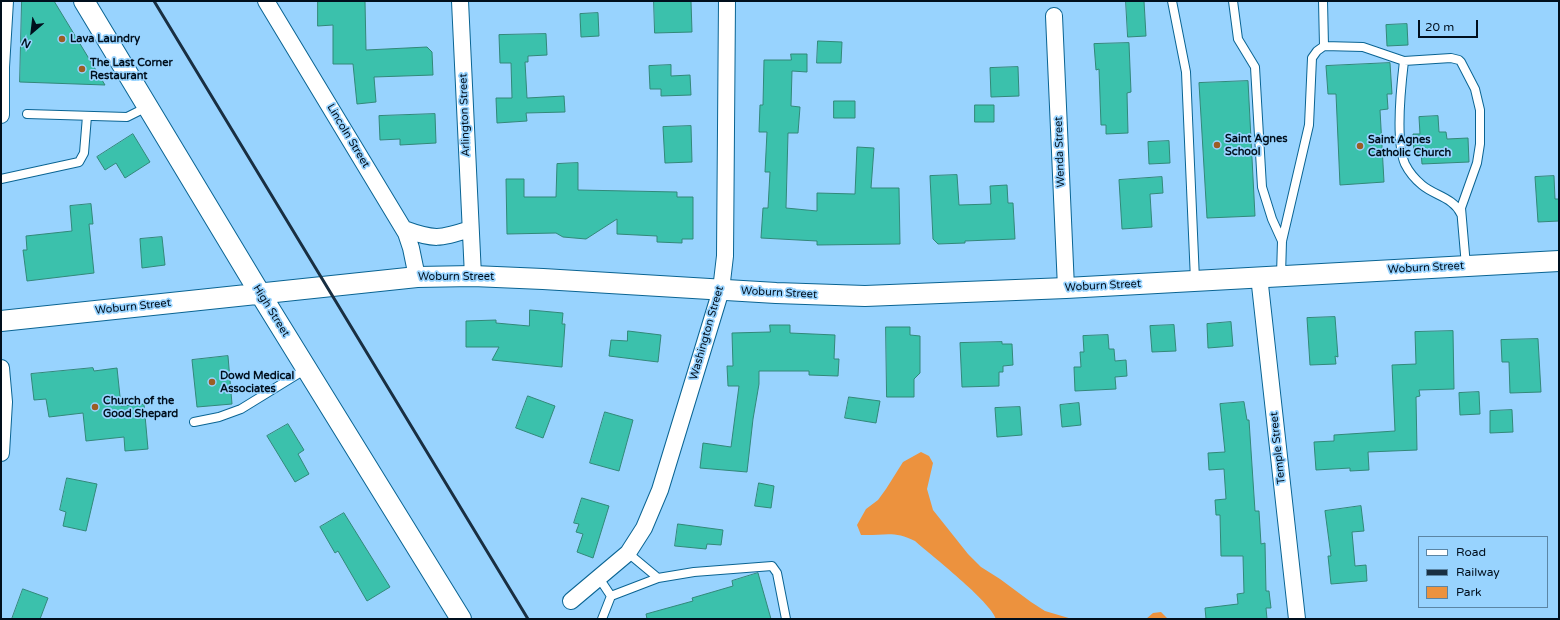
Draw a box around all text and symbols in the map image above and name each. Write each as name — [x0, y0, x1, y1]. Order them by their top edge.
north arrow — [12, 12, 52, 52]
scale bar — [1420, 12, 1480, 38]
text: 20 m — [1425, 20, 1454, 34]
place label: Lava Laundry — [70, 32, 140, 46]
marker: Lava Laundry — [57, 34, 67, 44]
text: N — [19, 35, 33, 51]
place label: The Last Corner Restaurant — [90, 56, 173, 82]
marker: The Last Corner Restaurant — [77, 64, 87, 74]
street label: Arlington Street — [457, 73, 473, 157]
street label: Lincoln Street — [324, 102, 372, 170]
street label: Wenda Street — [1052, 116, 1068, 188]
place label: Saint Agnes School — [1225, 132, 1288, 158]
place label: Saint Agnes Catholic Church — [1368, 133, 1451, 159]
marker: Saint Agnes School — [1212, 140, 1222, 150]
marker: Saint Agnes Catholic Church — [1355, 141, 1365, 151]
street label: Woburn Street — [1388, 259, 1464, 277]
street label: Woburn Street — [418, 270, 494, 284]
street label: Woburn Street — [1065, 277, 1141, 295]
street label: High Street — [250, 283, 292, 339]
street label: Woburn Street — [741, 284, 817, 302]
street label: Washington Street — [687, 285, 727, 381]
street label: Woburn Street — [94, 296, 172, 318]
place label: Dowd Medical Associates — [220, 369, 294, 395]
marker: Dowd Medical Associates — [207, 377, 217, 387]
place label: Church of the Good Shepard — [103, 394, 178, 420]
marker: Church of the Good Shepard — [90, 402, 100, 412]
street label: Temple Street — [1268, 411, 1288, 485]
legend — [1418, 536, 1548, 608]
text: Road — [1456, 545, 1486, 559]
text: Railway — [1456, 565, 1500, 579]
text: Park — [1456, 585, 1482, 599]

